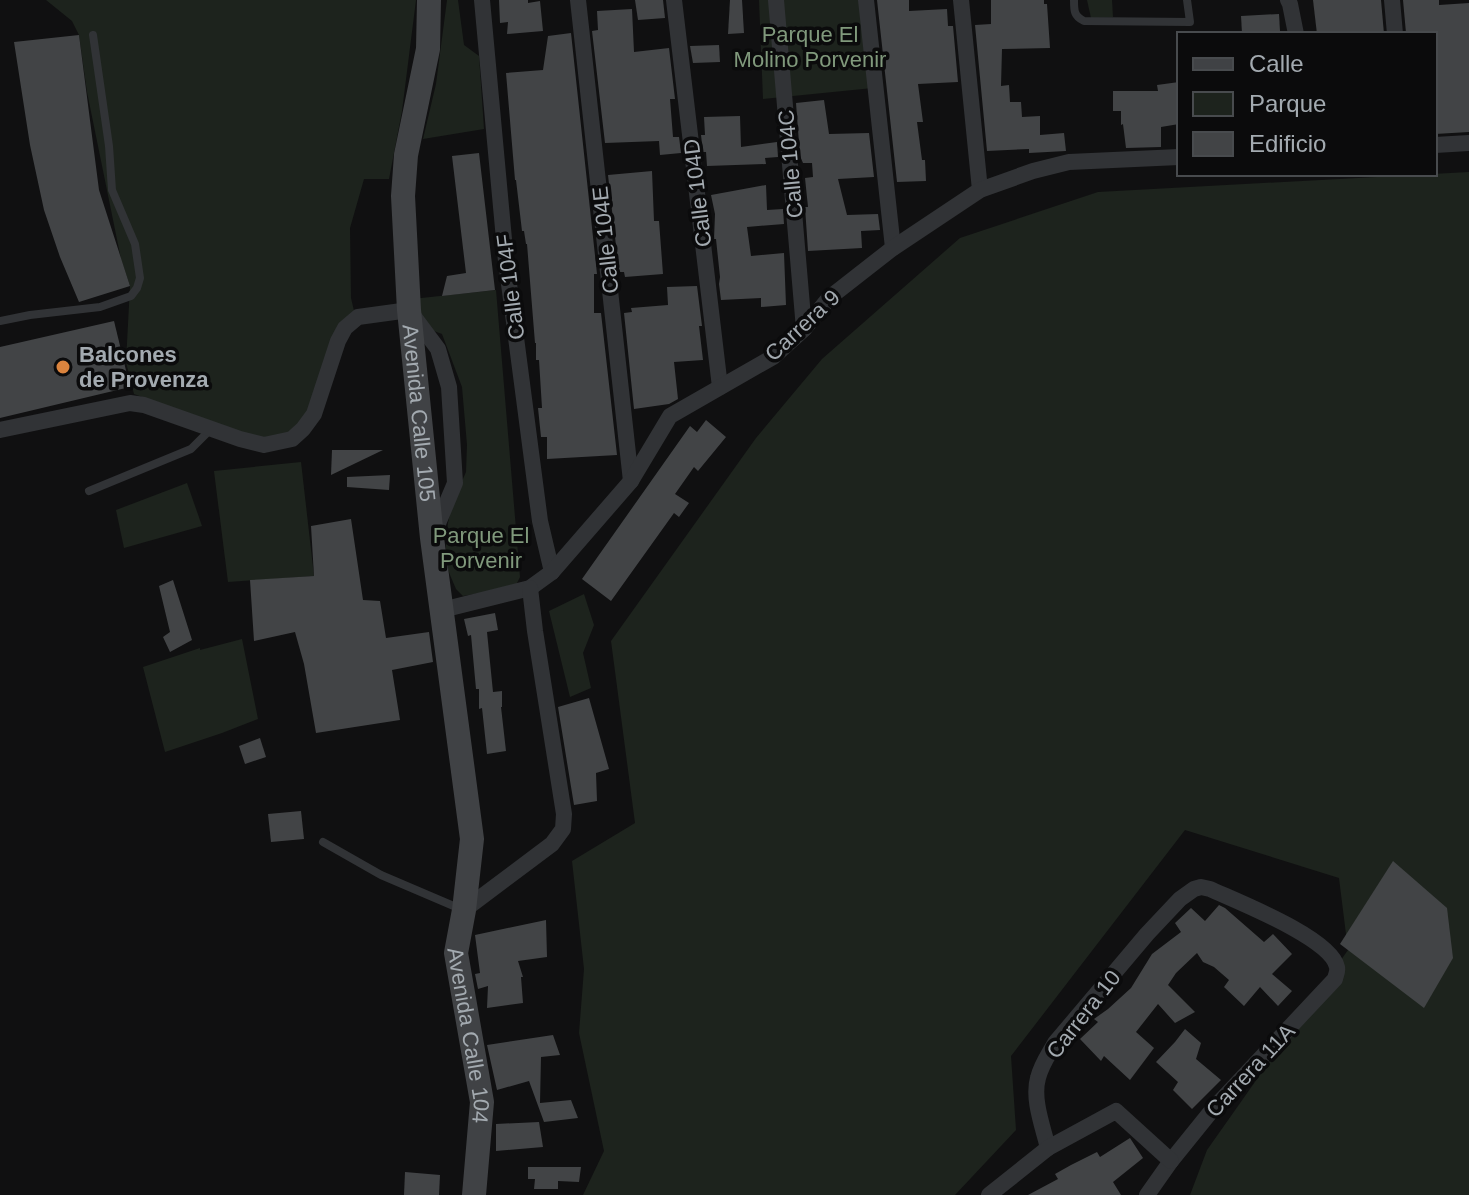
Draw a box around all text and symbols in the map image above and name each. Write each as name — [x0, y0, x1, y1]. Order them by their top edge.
park label: Parque El Molino Porvenir — [734, 22, 886, 72]
legend — [1177, 32, 1437, 176]
text: Calle — [1249, 50, 1304, 77]
text: Parque — [1249, 90, 1326, 117]
street label: Calle 104C — [773, 109, 808, 219]
text: Edificio — [1249, 130, 1326, 157]
street label: Calle 104D — [678, 137, 717, 248]
street label: Calle 104E — [587, 185, 624, 295]
street label: Calle 104F — [492, 233, 529, 341]
street label: Carrera 9 — [760, 285, 845, 366]
street label: Avenida Calle 105 — [398, 323, 440, 503]
place label: Balcones de Provenza — [79, 342, 209, 392]
marker: Balcones de Provenza — [54, 358, 72, 376]
park label: Parque El Porvenir — [433, 523, 529, 573]
street label: Avenida Calle 104 — [442, 945, 494, 1124]
street label: Carrera 10 — [1041, 965, 1126, 1063]
street label: Carrera 11A — [1201, 1018, 1300, 1122]

